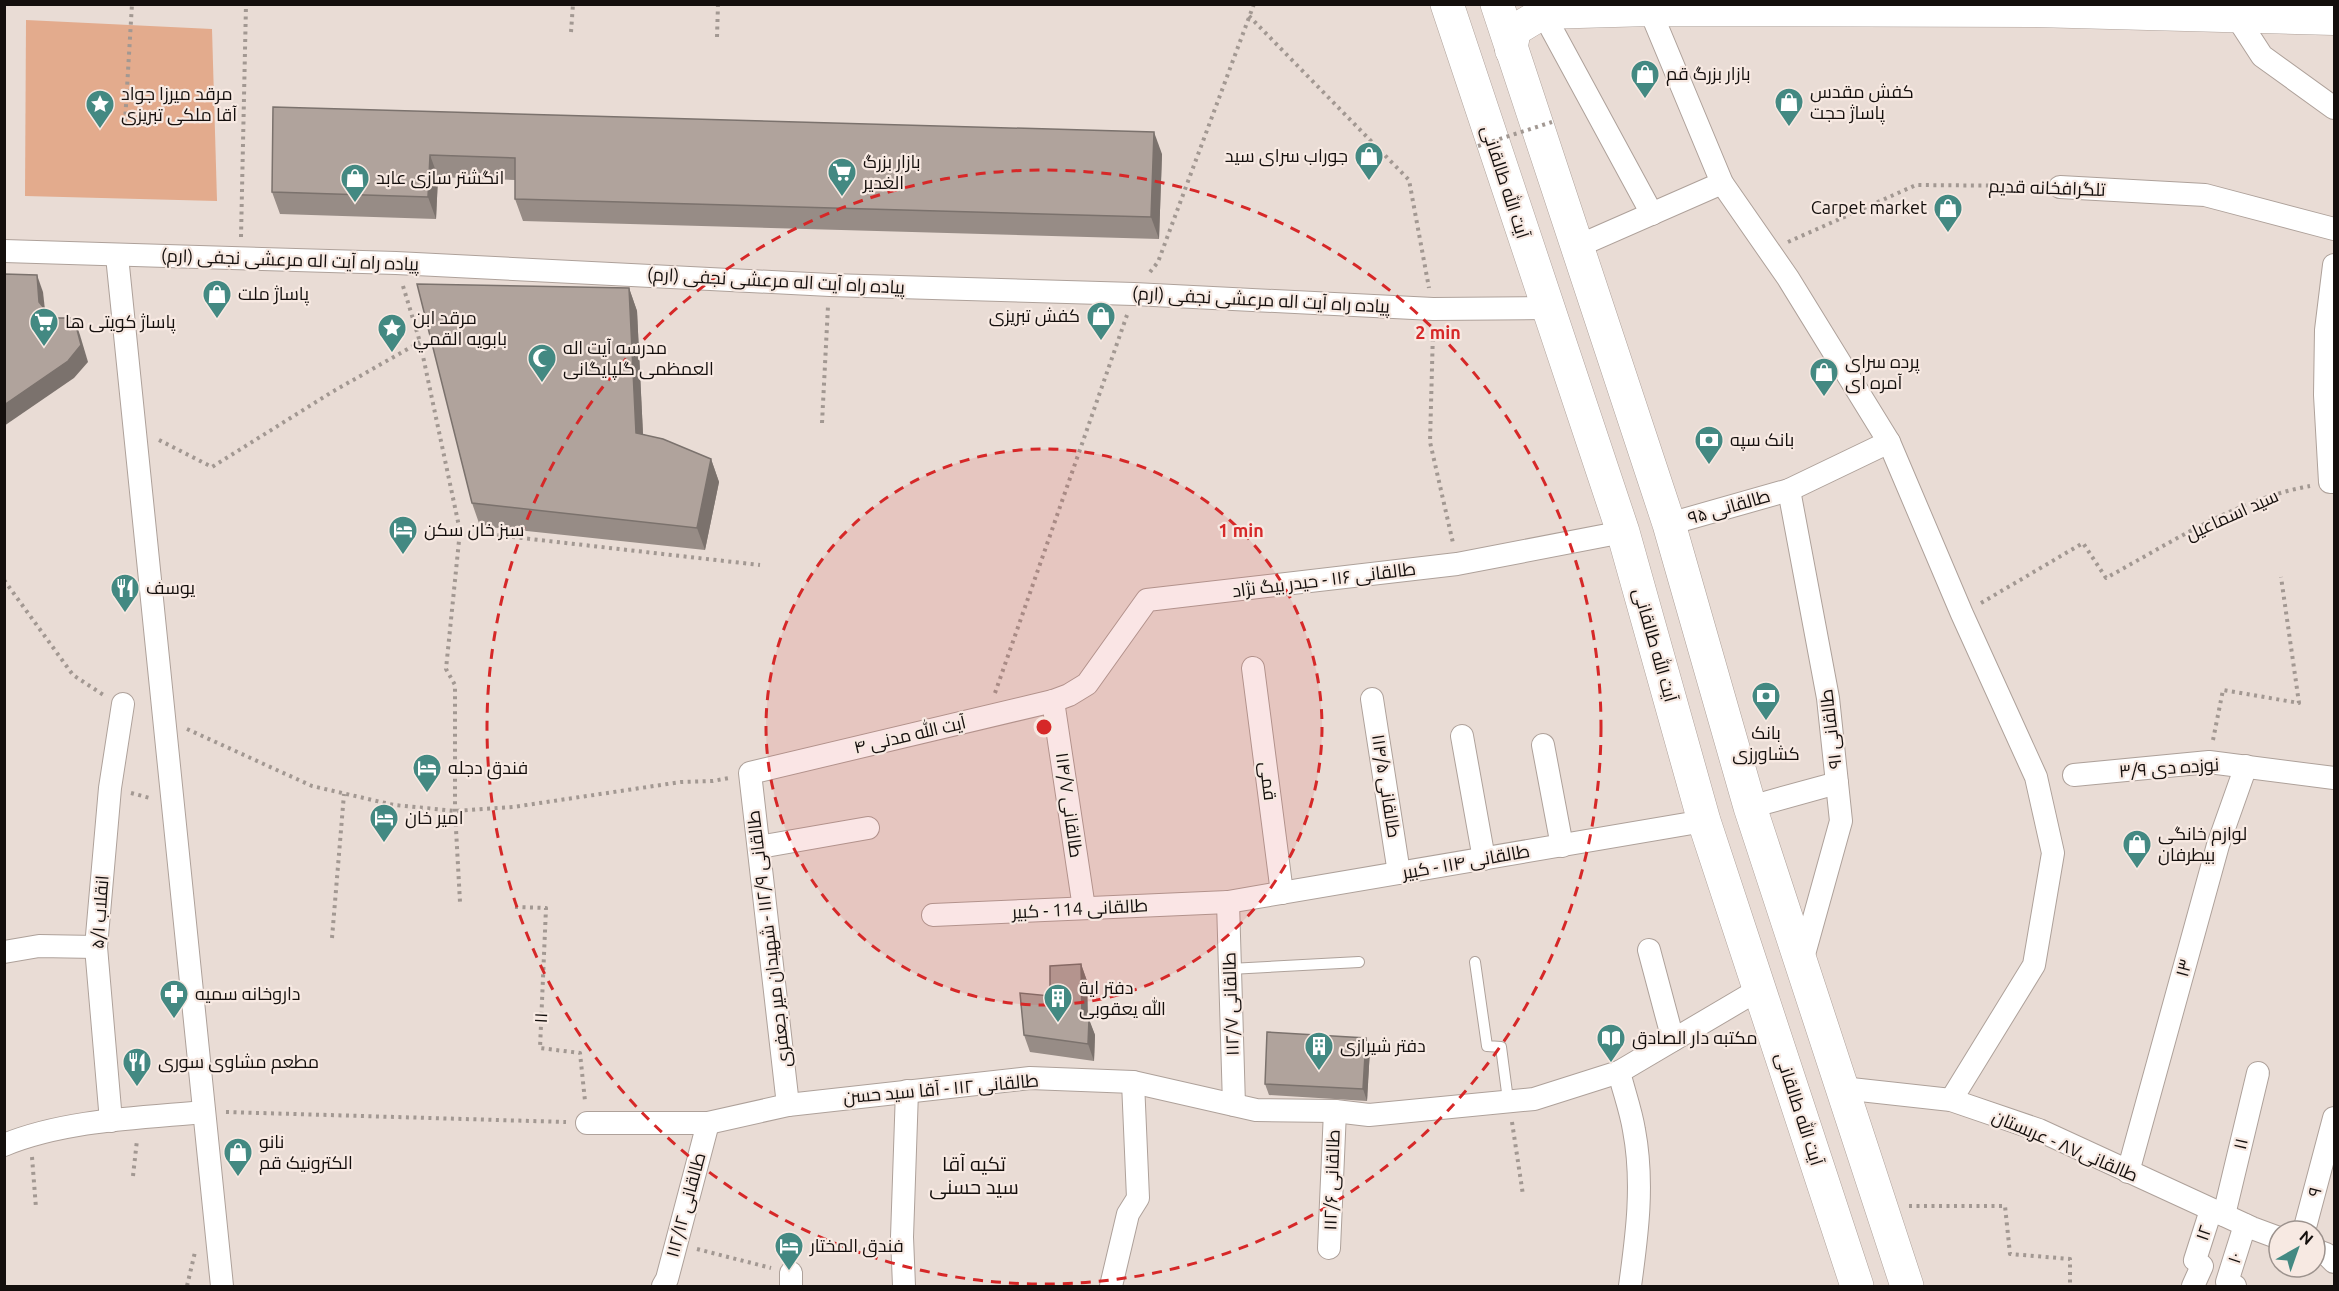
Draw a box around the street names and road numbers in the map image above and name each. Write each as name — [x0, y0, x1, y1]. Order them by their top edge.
street label: آیت الله طالقانی — [1476, 122, 1535, 241]
street label: تلگرافخانه قدیم — [1988, 175, 2106, 202]
street label: پیاده راه آیت اله مرعشی نجفی (ارم) — [161, 245, 420, 277]
street label: پیاده راه آیت اله مرعشی نجفی (ارم) — [646, 263, 906, 300]
street label: پیاده راه آیت اله مرعشی نجفی (ارم) — [1131, 282, 1391, 319]
street label: طالقانی ۹۵ — [1685, 485, 1773, 529]
street label: سید اسماعیل — [2182, 485, 2282, 545]
street label: طالقانی ۱۱۶ - حیدر بیگ نژاد — [1231, 558, 1417, 602]
street label: آیت الله طالقانی — [1628, 585, 1683, 705]
street label: طالقانی ۹۱ — [1815, 688, 1847, 770]
street label: ۴ آیت الله مدنی — [852, 710, 968, 759]
street label: طالقانی ۱۱۴/۵ — [1367, 733, 1405, 839]
street label: طالقانی ۱۱۴/۷ — [1051, 751, 1087, 859]
street label: نوزده دی ۳/۹ — [2118, 754, 2220, 782]
street label: قمی — [1255, 760, 1281, 802]
street label: طالقانی ۱۱۲/۹ - شهیدان میر جعفری — [742, 809, 796, 1069]
street label: طالقانی ۱۱۴ - کبیر — [1400, 840, 1531, 884]
street label: انقلاب ۵/۱ — [86, 875, 112, 949]
street label: طالقانی 114 - کبیر — [1010, 894, 1149, 924]
street label: طالقانی ۱۱۲/۷ — [1218, 952, 1244, 1056]
street label: ۱۳ — [2171, 957, 2195, 979]
street label: ۱۱ — [530, 1012, 550, 1024]
street label: آیت الله طالقانی — [1770, 1049, 1829, 1168]
street label: طالقانی ۱۱۲ - آقا سید حسن — [842, 1069, 1040, 1109]
street label: طالقانی۸۷ - عربستان — [1989, 1105, 2141, 1187]
street label: طالقانی ۱۱۲/۶ — [1319, 1129, 1345, 1231]
street label: ۱۱ — [2229, 1136, 2251, 1151]
street label: طالقانی ۱۱۲/۱۲ — [661, 1150, 711, 1260]
street label: ۹ — [2303, 1185, 2325, 1199]
street label: ۱۲ — [2191, 1222, 2215, 1243]
street label: ۱۰ — [2223, 1250, 2245, 1266]

